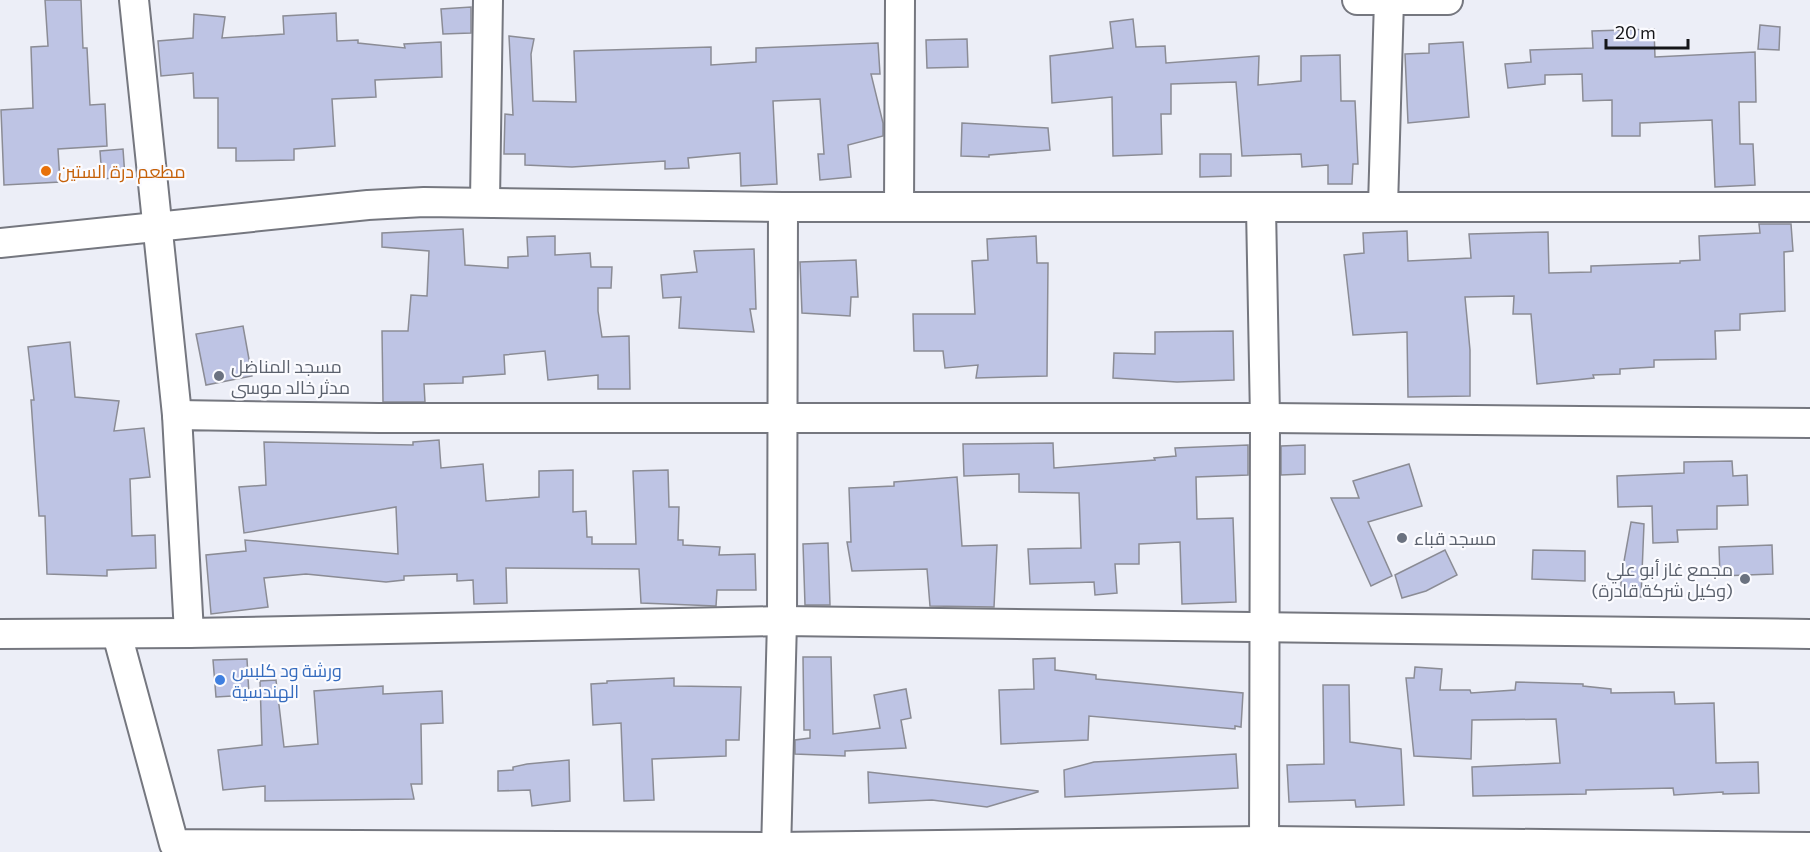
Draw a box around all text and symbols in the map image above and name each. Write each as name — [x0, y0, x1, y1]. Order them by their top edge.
scale bar — [1606, 12, 1688, 50]
text: 20 m — [1615, 21, 1656, 43]
place label: مطعم درة الستين — [58, 160, 186, 184]
marker: مطعم درة الستين — [39, 164, 53, 178]
place label: مسجد المناضل مدثر خالد موسى — [231, 355, 350, 399]
marker: مسجد المناضل مدثر خالد موسى — [212, 369, 226, 383]
place label: مسجد قباء — [1414, 527, 1496, 549]
marker: مسجد قباء — [1395, 531, 1409, 545]
place label: مجمع غاز أبو علي (وكيل شركة قادرة) — [1591, 558, 1733, 602]
marker: مجمع غاز أبو علي (وكيل شركة قادرة) — [1738, 572, 1752, 586]
place label: ورشة ود كلبس الهندسية — [232, 659, 342, 703]
marker: ورشة ود كلبس الهندسية — [213, 673, 227, 687]

